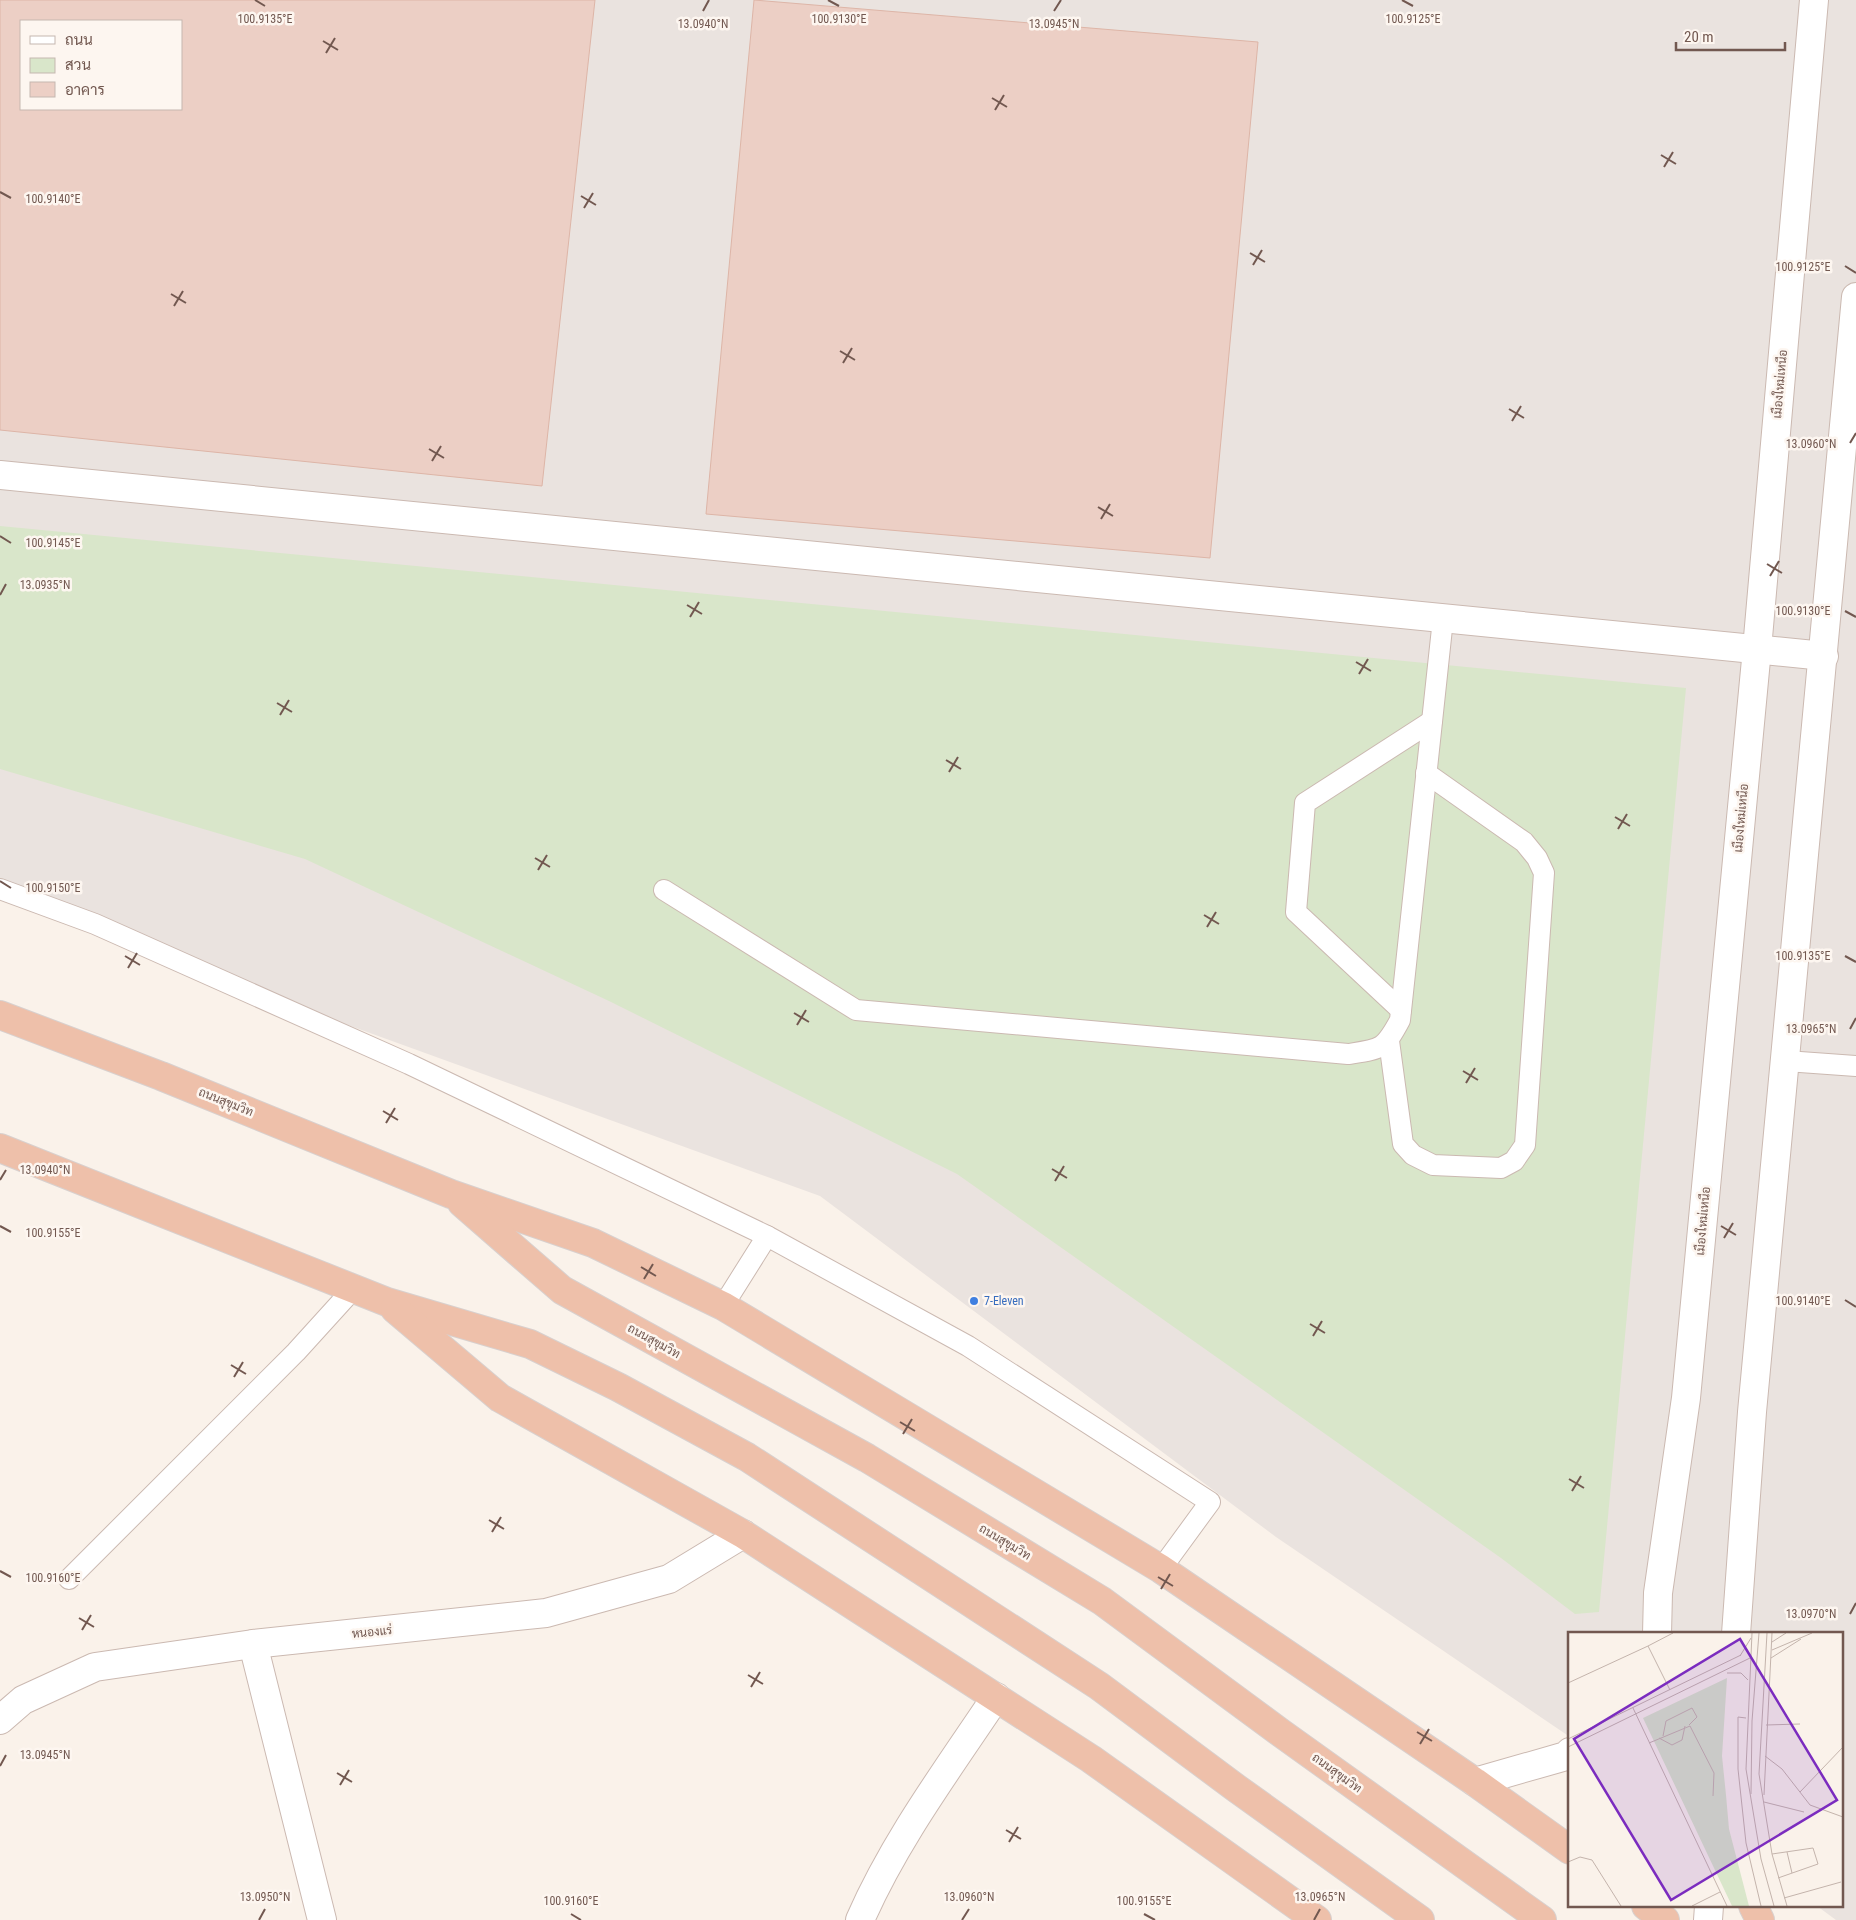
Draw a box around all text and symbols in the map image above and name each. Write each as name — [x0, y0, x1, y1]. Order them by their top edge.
text: 100.9135°E — [237, 12, 293, 26]
text: 100.9130°E — [811, 12, 867, 26]
text: 100.9125°E — [1385, 12, 1441, 26]
text: 13.0940°N — [678, 17, 728, 31]
text: 13.0945°N — [1029, 17, 1079, 31]
legend — [20, 20, 182, 110]
scale bar — [1676, 20, 1785, 52]
text: 20 m — [1684, 28, 1714, 46]
text: ถนน — [65, 31, 93, 49]
text: สวน — [65, 56, 91, 74]
text: อาคาร — [65, 81, 105, 99]
text: 100.9140°E — [25, 192, 81, 206]
text: 100.9125°E — [1775, 260, 1831, 274]
street label: เมืองใหม่เหนือ — [1769, 349, 1790, 419]
text: 13.0960°N — [1786, 437, 1836, 451]
text: 100.9145°E — [25, 536, 81, 550]
text: 13.0935°N — [20, 578, 70, 592]
text: 100.9130°E — [1775, 604, 1831, 618]
street label: เมืองใหม่เหนือ — [1730, 783, 1751, 853]
text: 100.9150°E — [25, 881, 81, 895]
text: 100.9135°E — [1775, 949, 1831, 963]
text: 13.0965°N — [1786, 1022, 1836, 1036]
street label: ถนนสุขุมวิท — [196, 1085, 255, 1121]
text: 13.0940°N — [20, 1163, 70, 1177]
street label: เมืองใหม่เหนือ — [1692, 1186, 1713, 1256]
text: 100.9155°E — [25, 1226, 81, 1240]
place label: 7-Eleven — [984, 1294, 1024, 1308]
text: 100.9140°E — [1775, 1294, 1831, 1308]
marker: 7-Eleven — [968, 1295, 980, 1307]
street label: ถนนสุขุมวิท — [624, 1321, 683, 1363]
street label: ถนนสุขุมวิท — [976, 1521, 1033, 1565]
text: 100.9160°E — [25, 1571, 81, 1585]
text: 13.0970°N — [1786, 1607, 1836, 1621]
street label: หนองแร่ — [351, 1623, 393, 1641]
inset map — [1568, 1632, 1844, 1908]
text: 13.0945°N — [20, 1748, 70, 1762]
street label: ถนนสุขุมวิท — [1308, 1750, 1364, 1797]
text: 13.0950°N — [240, 1890, 290, 1904]
text: 13.0960°N — [944, 1890, 994, 1904]
text: 13.0965°N — [1295, 1890, 1345, 1904]
text: 100.9160°E — [543, 1894, 599, 1908]
text: 100.9155°E — [1116, 1894, 1172, 1908]

